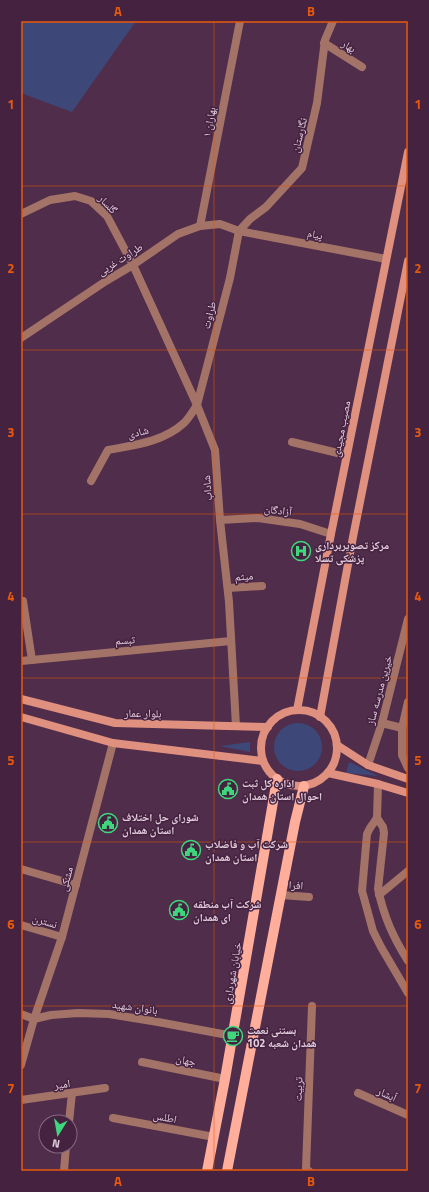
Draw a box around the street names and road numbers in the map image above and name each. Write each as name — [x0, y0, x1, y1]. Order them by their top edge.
street label: بهار — [338, 35, 359, 57]
street label: بهاران ۱ — [198, 105, 220, 139]
street label: نگارستان — [287, 116, 311, 154]
street label: گلسار — [94, 190, 122, 218]
street label: پیام — [306, 225, 325, 243]
street label: طراوت غربی — [94, 239, 146, 279]
street label: طراوت — [198, 299, 220, 331]
street label: مصیب مجیدی — [328, 399, 354, 459]
street label: شادی — [126, 422, 150, 442]
street label: شاداب — [198, 475, 216, 501]
street label: آزادگان — [263, 500, 293, 520]
street label: میثم — [234, 567, 254, 585]
street label: تبسم — [114, 631, 136, 649]
street label: خیرین مدرسه ساز — [362, 653, 396, 728]
street label: بلوار عمار — [123, 705, 162, 721]
street label: مشکی — [55, 865, 77, 893]
street label: افرا — [288, 877, 304, 893]
street label: نسترن — [31, 910, 59, 932]
street label: خیابان شهرداری — [219, 941, 245, 1005]
street label: بانوان شهید — [111, 996, 159, 1018]
street label: جهان — [174, 1050, 198, 1070]
street label: امیر — [52, 1075, 71, 1093]
street label: تربیت — [290, 1076, 306, 1101]
street label: آبشار — [374, 1082, 400, 1105]
street label: اطلس — [152, 1107, 178, 1127]

